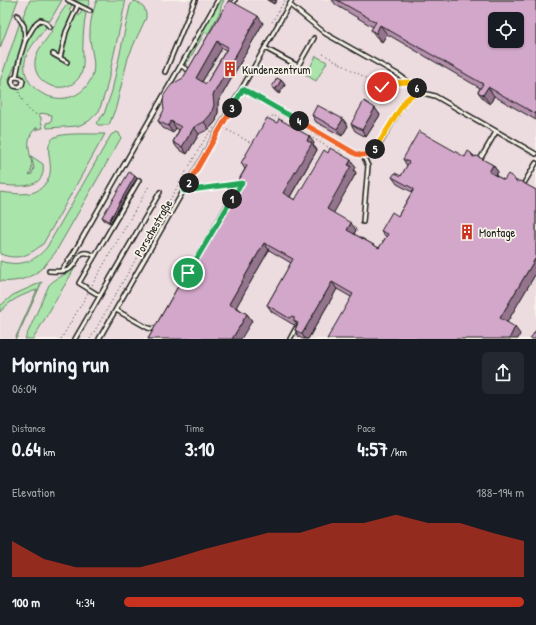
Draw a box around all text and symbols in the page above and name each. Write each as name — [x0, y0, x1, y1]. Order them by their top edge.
map controls — [488, 12, 524, 48]
button: locate — [488, 12, 524, 48]
building icon: Kundenzentrum — [221, 60, 239, 78]
place label: Kundenzentrum — [242, 61, 310, 78]
pin — [365, 70, 399, 104]
icon: check — [371, 76, 393, 98]
pin: 6 — [407, 78, 427, 98]
text: 6 — [415, 81, 419, 95]
pin: 3 — [222, 98, 242, 118]
text: 3 — [230, 101, 234, 115]
pin: 4 — [289, 111, 309, 131]
text: 4 — [297, 114, 301, 128]
pin: 5 — [365, 139, 385, 159]
text: 5 — [373, 142, 377, 156]
pin: 2 — [179, 173, 199, 193]
text: 2 — [186, 176, 192, 190]
pin: 1 — [222, 189, 242, 209]
text: 1 — [230, 192, 234, 206]
street label: Porschestraße — [130, 196, 176, 260]
building icon: Montage — [458, 223, 476, 241]
place label: Montage — [479, 224, 516, 241]
pin — [171, 256, 205, 290]
icon: arrive — [177, 262, 199, 284]
text: Morning run — [12, 349, 109, 379]
button: share — [482, 352, 524, 394]
text: 06:04 — [12, 379, 37, 397]
text: Distance — [12, 421, 46, 435]
text: Time — [185, 421, 204, 435]
text: Pace — [357, 421, 376, 435]
text: 0.64 — [12, 435, 41, 462]
text: 3:10 — [185, 435, 214, 462]
text: 4:57 — [357, 435, 388, 462]
text: km — [41, 445, 55, 459]
text: /km — [388, 445, 407, 459]
text: Elevation — [12, 483, 55, 501]
text: 188–194 m — [476, 483, 524, 501]
text: 100 m — [12, 593, 40, 611]
text: 4:34 — [76, 593, 95, 611]

